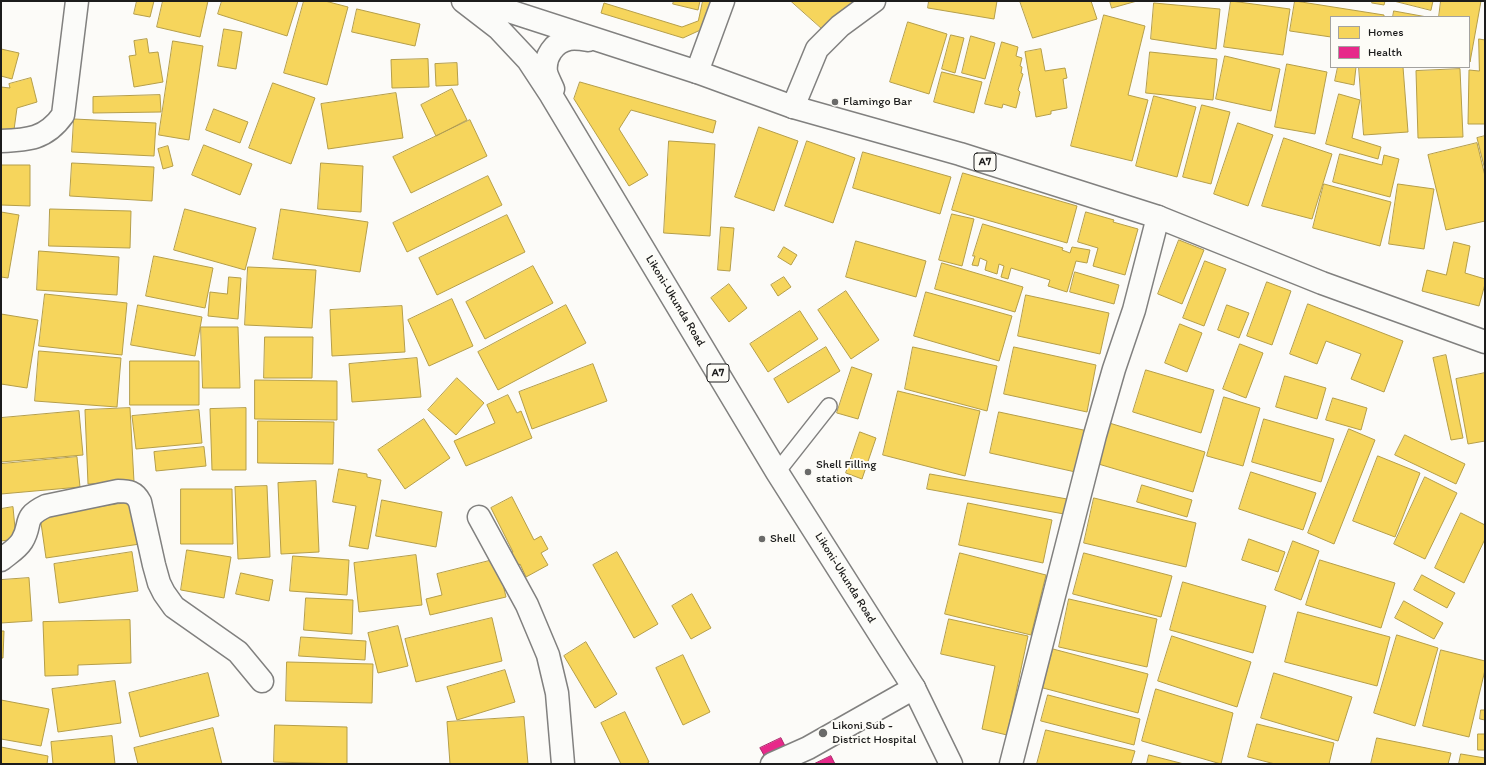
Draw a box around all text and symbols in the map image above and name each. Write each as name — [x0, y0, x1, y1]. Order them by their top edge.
legend — [1330, 16, 1470, 68]
text: Homes — [1368, 25, 1404, 39]
text: Health — [1368, 45, 1402, 59]
place label: Flamingo Bar — [843, 95, 912, 109]
marker: Flamingo Bar — [830, 97, 840, 107]
road number: A7 — [974, 153, 996, 171]
street label: Likoni-Ukunda Road — [642, 253, 708, 349]
road number: A7 — [707, 364, 729, 382]
place label: Shell Filling station — [816, 458, 876, 486]
marker: Shell Filling station — [803, 467, 813, 477]
street label: Likoni-Ukunda Road — [811, 530, 879, 626]
place label: Shell — [770, 532, 796, 546]
marker: Shell — [757, 534, 767, 544]
place label: Likoni Sub - District Hospital — [832, 719, 916, 747]
marker: Likoni Sub - District Hospital — [817, 727, 829, 739]

